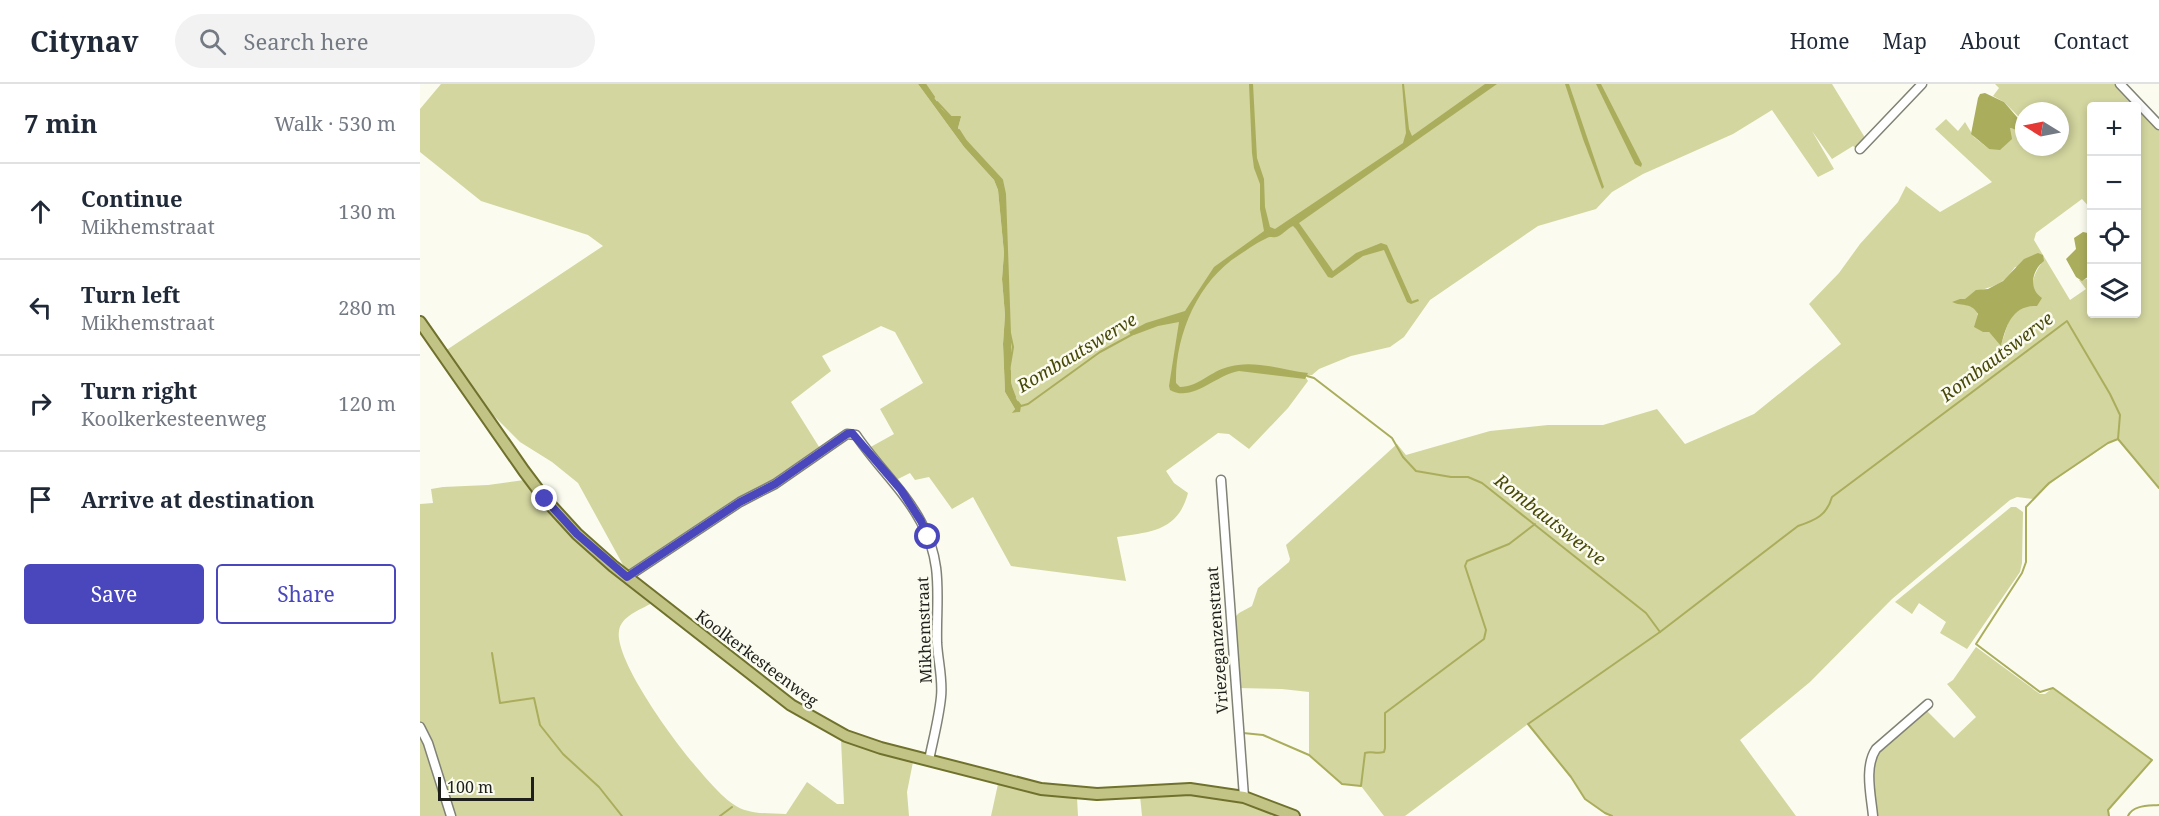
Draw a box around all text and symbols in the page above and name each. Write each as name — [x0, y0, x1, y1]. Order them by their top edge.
search box — [175, 14, 595, 68]
text: Citynav — [30, 22, 139, 60]
icon: search — [196, 25, 229, 58]
text: Search here — [244, 26, 368, 56]
text: Home — [1790, 27, 1850, 55]
text: Map — [1883, 27, 1927, 55]
text: About — [1960, 27, 2021, 55]
text: Contact — [2054, 27, 2129, 55]
north arrow — [2015, 102, 2069, 156]
map controls — [2087, 102, 2141, 318]
button: + — [2087, 102, 2141, 156]
text: 7 min — [24, 105, 98, 141]
text: Walk · 530 m — [274, 110, 396, 137]
button: − — [2087, 156, 2141, 210]
text: Continue — [81, 183, 183, 213]
icon: ahead — [24, 195, 57, 228]
text: 130 m — [338, 198, 396, 225]
button: locate — [2087, 210, 2141, 264]
text: Mikhemstraat — [81, 213, 215, 240]
button: layers — [2087, 264, 2141, 318]
text: Turn left — [81, 279, 180, 309]
icon: left — [24, 291, 57, 324]
text: 280 m — [338, 294, 396, 321]
water label: Rombautswerve — [1934, 306, 2058, 407]
water label: Rombautswerve — [1011, 307, 1141, 398]
text: Mikhemstraat — [81, 309, 215, 336]
text: Turn right — [81, 375, 197, 405]
icon: right — [24, 387, 57, 420]
text: 120 m — [338, 390, 396, 417]
text: Koolkerkesteenweg — [81, 405, 266, 432]
water label: Rombautswerve — [1489, 467, 1611, 570]
icon: arrive — [24, 483, 57, 516]
text: Arrive at destination — [81, 484, 315, 514]
route end — [531, 485, 557, 511]
route start — [914, 523, 940, 549]
button: Save — [24, 564, 204, 624]
button: Share — [216, 564, 396, 624]
street label: Vriezeganzenstraat — [1201, 565, 1233, 714]
street label: Mikhemstraat — [911, 576, 937, 684]
street label: Koolkerkesteenweg — [691, 605, 823, 712]
scale bar — [438, 774, 534, 802]
text: 100 m — [447, 776, 493, 798]

